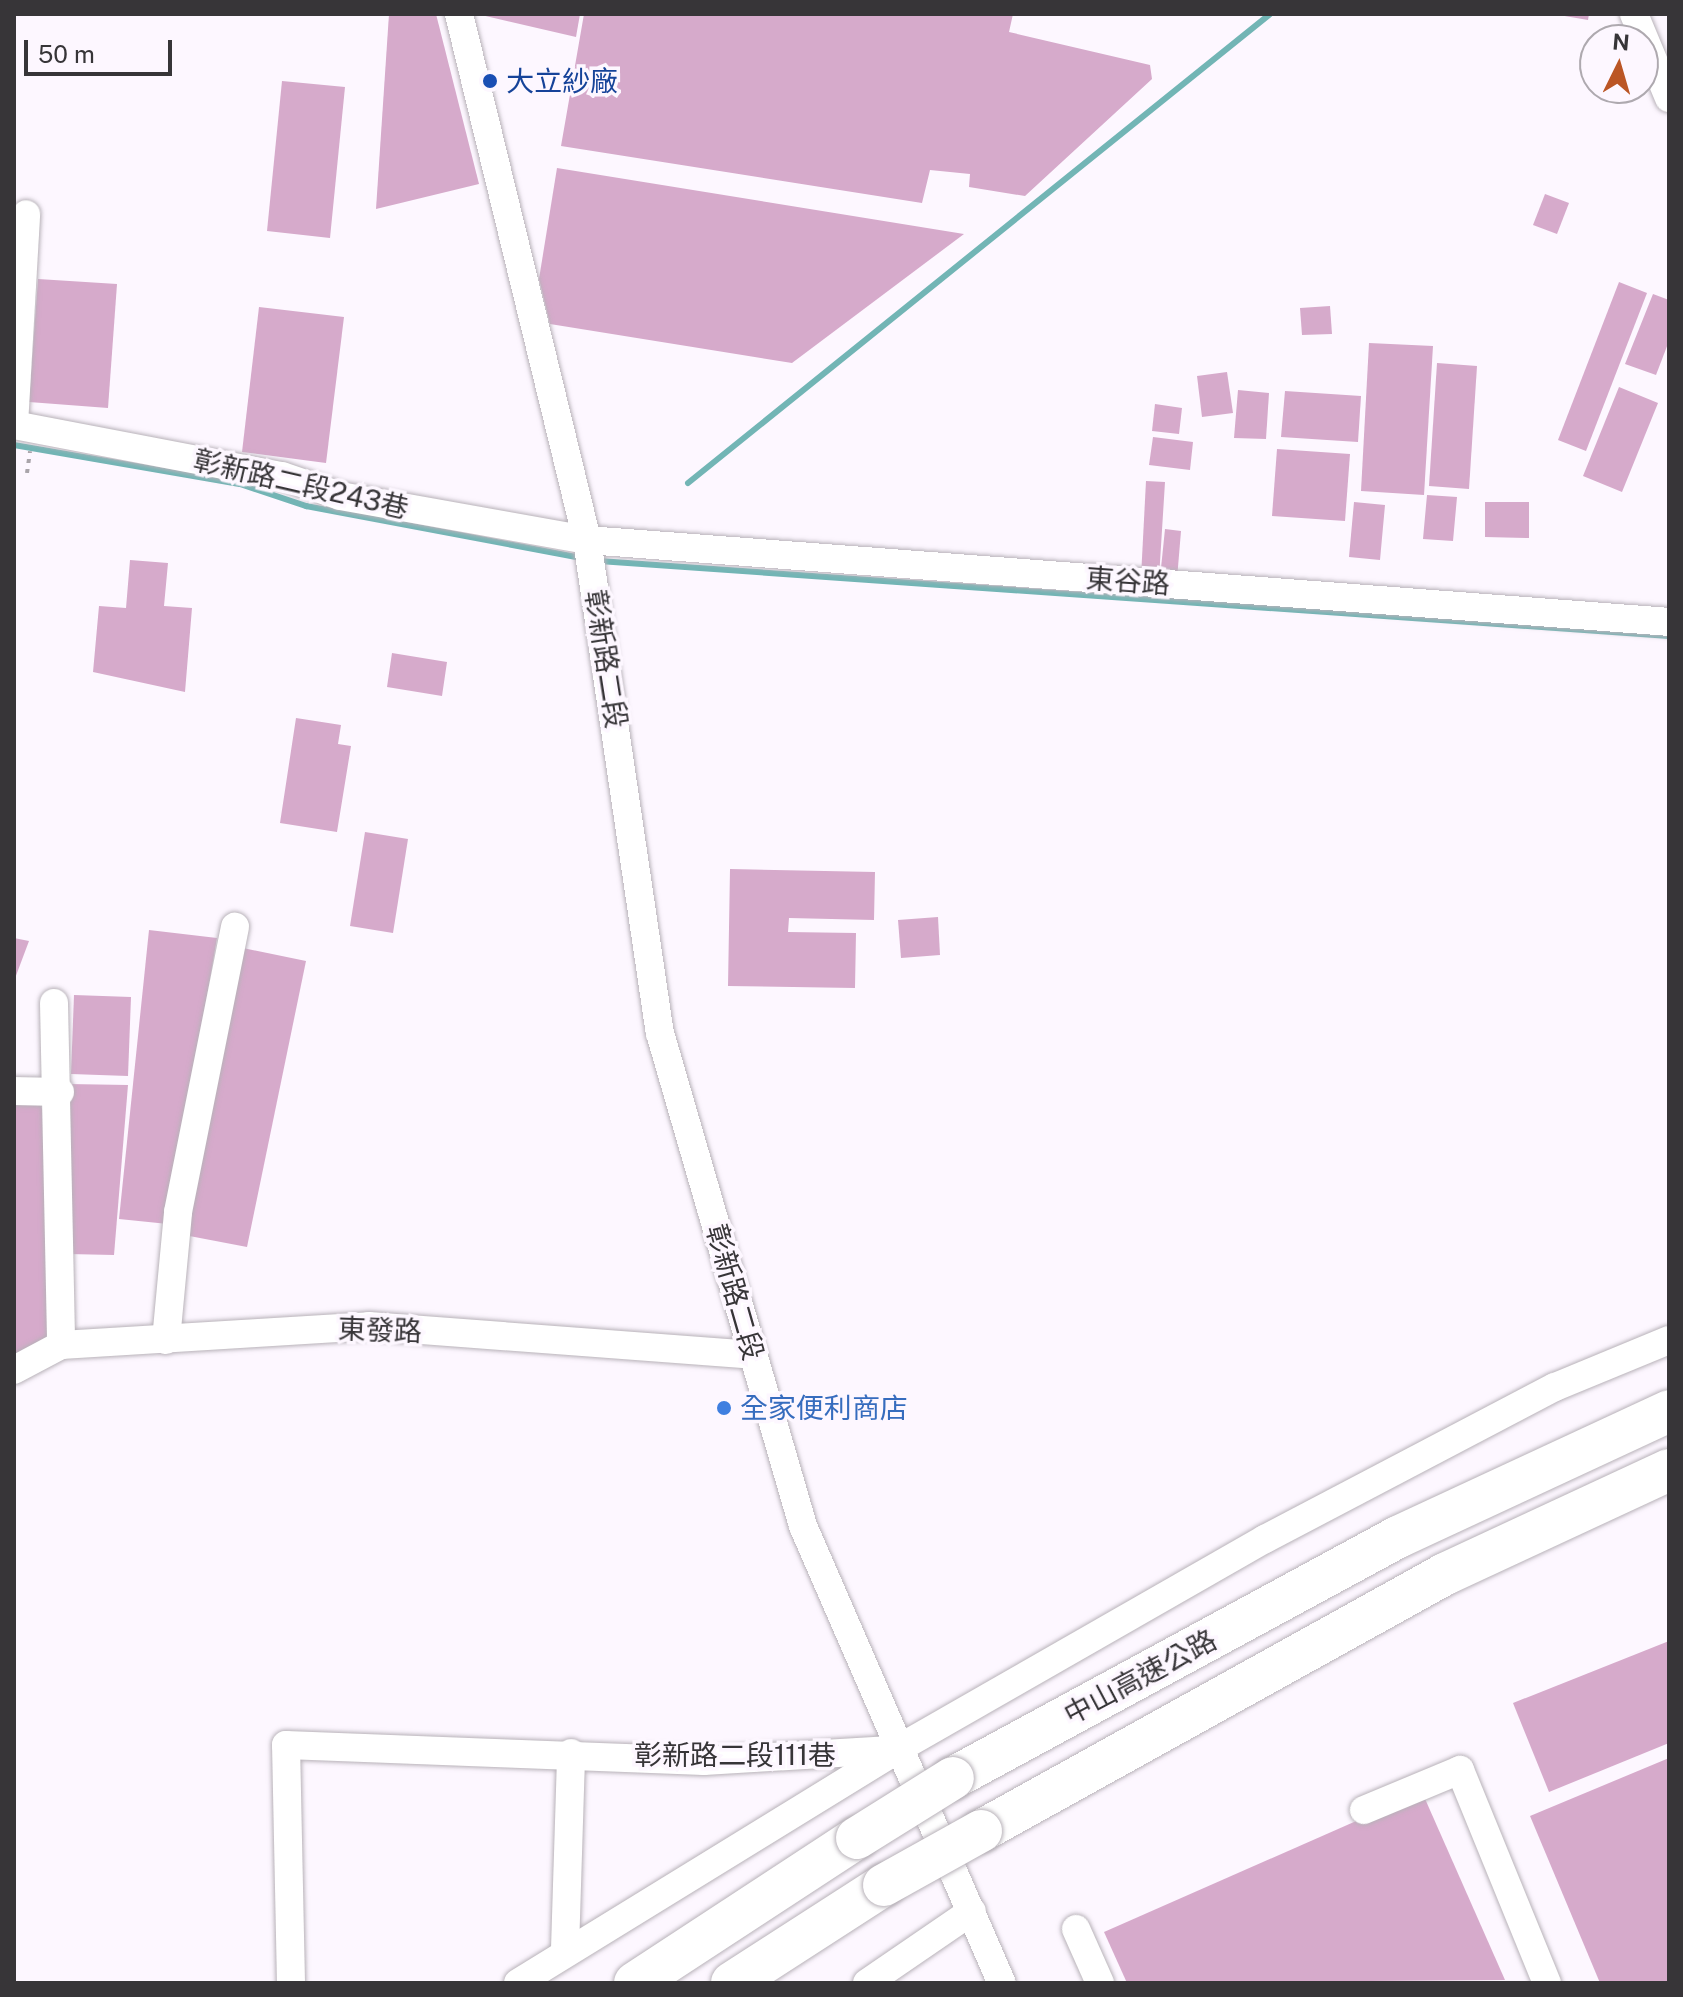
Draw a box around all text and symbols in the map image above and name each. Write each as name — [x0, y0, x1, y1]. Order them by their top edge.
scale bar — [28, 24, 176, 74]
north arrow — [1579, 24, 1659, 104]
text: N — [1611, 28, 1631, 56]
text: 50 m — [38, 40, 95, 68]
place label: 大立紗廠 — [506, 64, 618, 98]
marker: 大立紗廠 — [481, 72, 499, 90]
street label: 彰新路二段243巷 — [190, 443, 412, 525]
street label: 東谷路 — [1085, 561, 1171, 601]
street label: 彰新路二段 — [578, 587, 634, 731]
street label: 彰新路二段 — [700, 1220, 770, 1364]
street label: 東發路 — [337, 1312, 423, 1348]
place label: 全家便利商店 — [740, 1391, 908, 1425]
marker: 全家便利商店 — [715, 1399, 733, 1417]
street label: 中山高速公路 — [1058, 1623, 1222, 1731]
street label: 彰新路二段111巷 — [634, 1738, 836, 1772]

